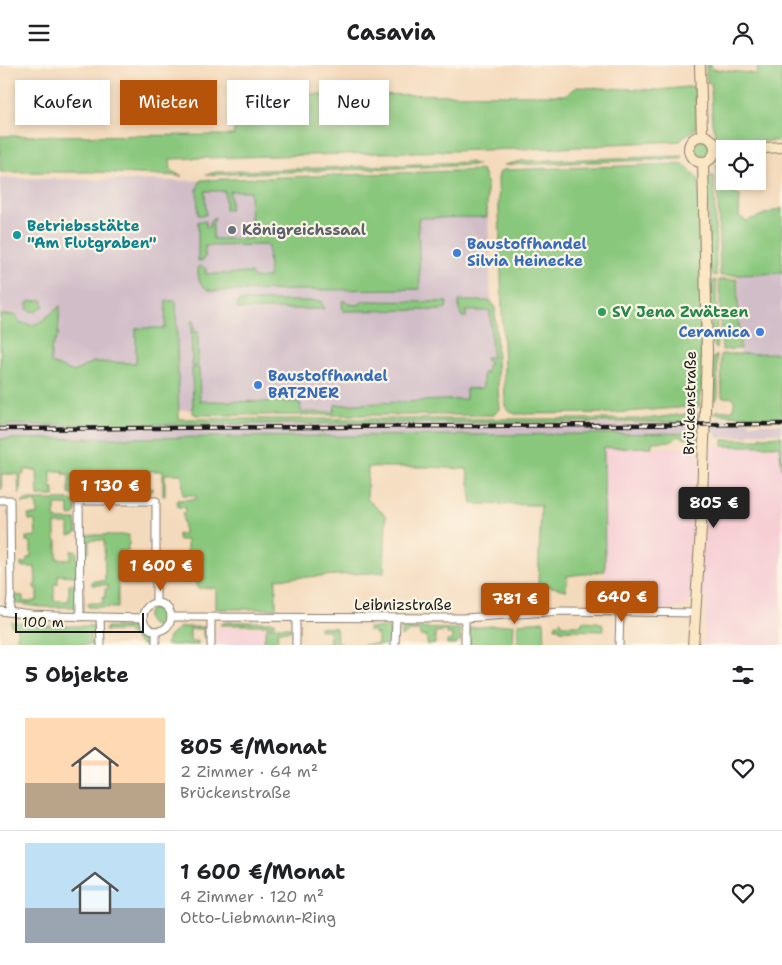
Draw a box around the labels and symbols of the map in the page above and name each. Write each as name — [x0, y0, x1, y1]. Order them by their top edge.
place label: Betriebsstätte "Am Flutgraben" — [27, 216, 157, 253]
place label: Königreichssaal — [242, 220, 366, 240]
marker: Königreichssaal — [226, 224, 238, 236]
marker: Betriebsstätte "Am Flutgraben" — [11, 229, 23, 241]
place label: Baustoffhandel Silvia Heinecke — [467, 234, 587, 271]
marker: Baustoffhandel Silvia Heinecke — [451, 247, 463, 259]
place label: SV Jena Zwätzen — [612, 302, 749, 322]
marker: SV Jena Zwätzen — [596, 306, 608, 318]
place label: Ceramica — [678, 322, 751, 342]
marker: Ceramica — [754, 326, 766, 338]
street label: Brückenstraße — [679, 351, 701, 455]
place label: Baustoffhandel BATZNER — [268, 366, 388, 403]
marker: Baustoffhandel BATZNER — [252, 379, 264, 391]
pin: 1 130 € — [64, 469, 156, 512]
pin: 805 € — [679, 487, 749, 529]
pin: 1 600 € — [115, 549, 207, 592]
pin: 640 € — [587, 581, 657, 623]
pin: 781 € — [480, 583, 550, 625]
street label: Leibnizstraße — [354, 595, 452, 615]
scale bar — [15, 610, 144, 633]

